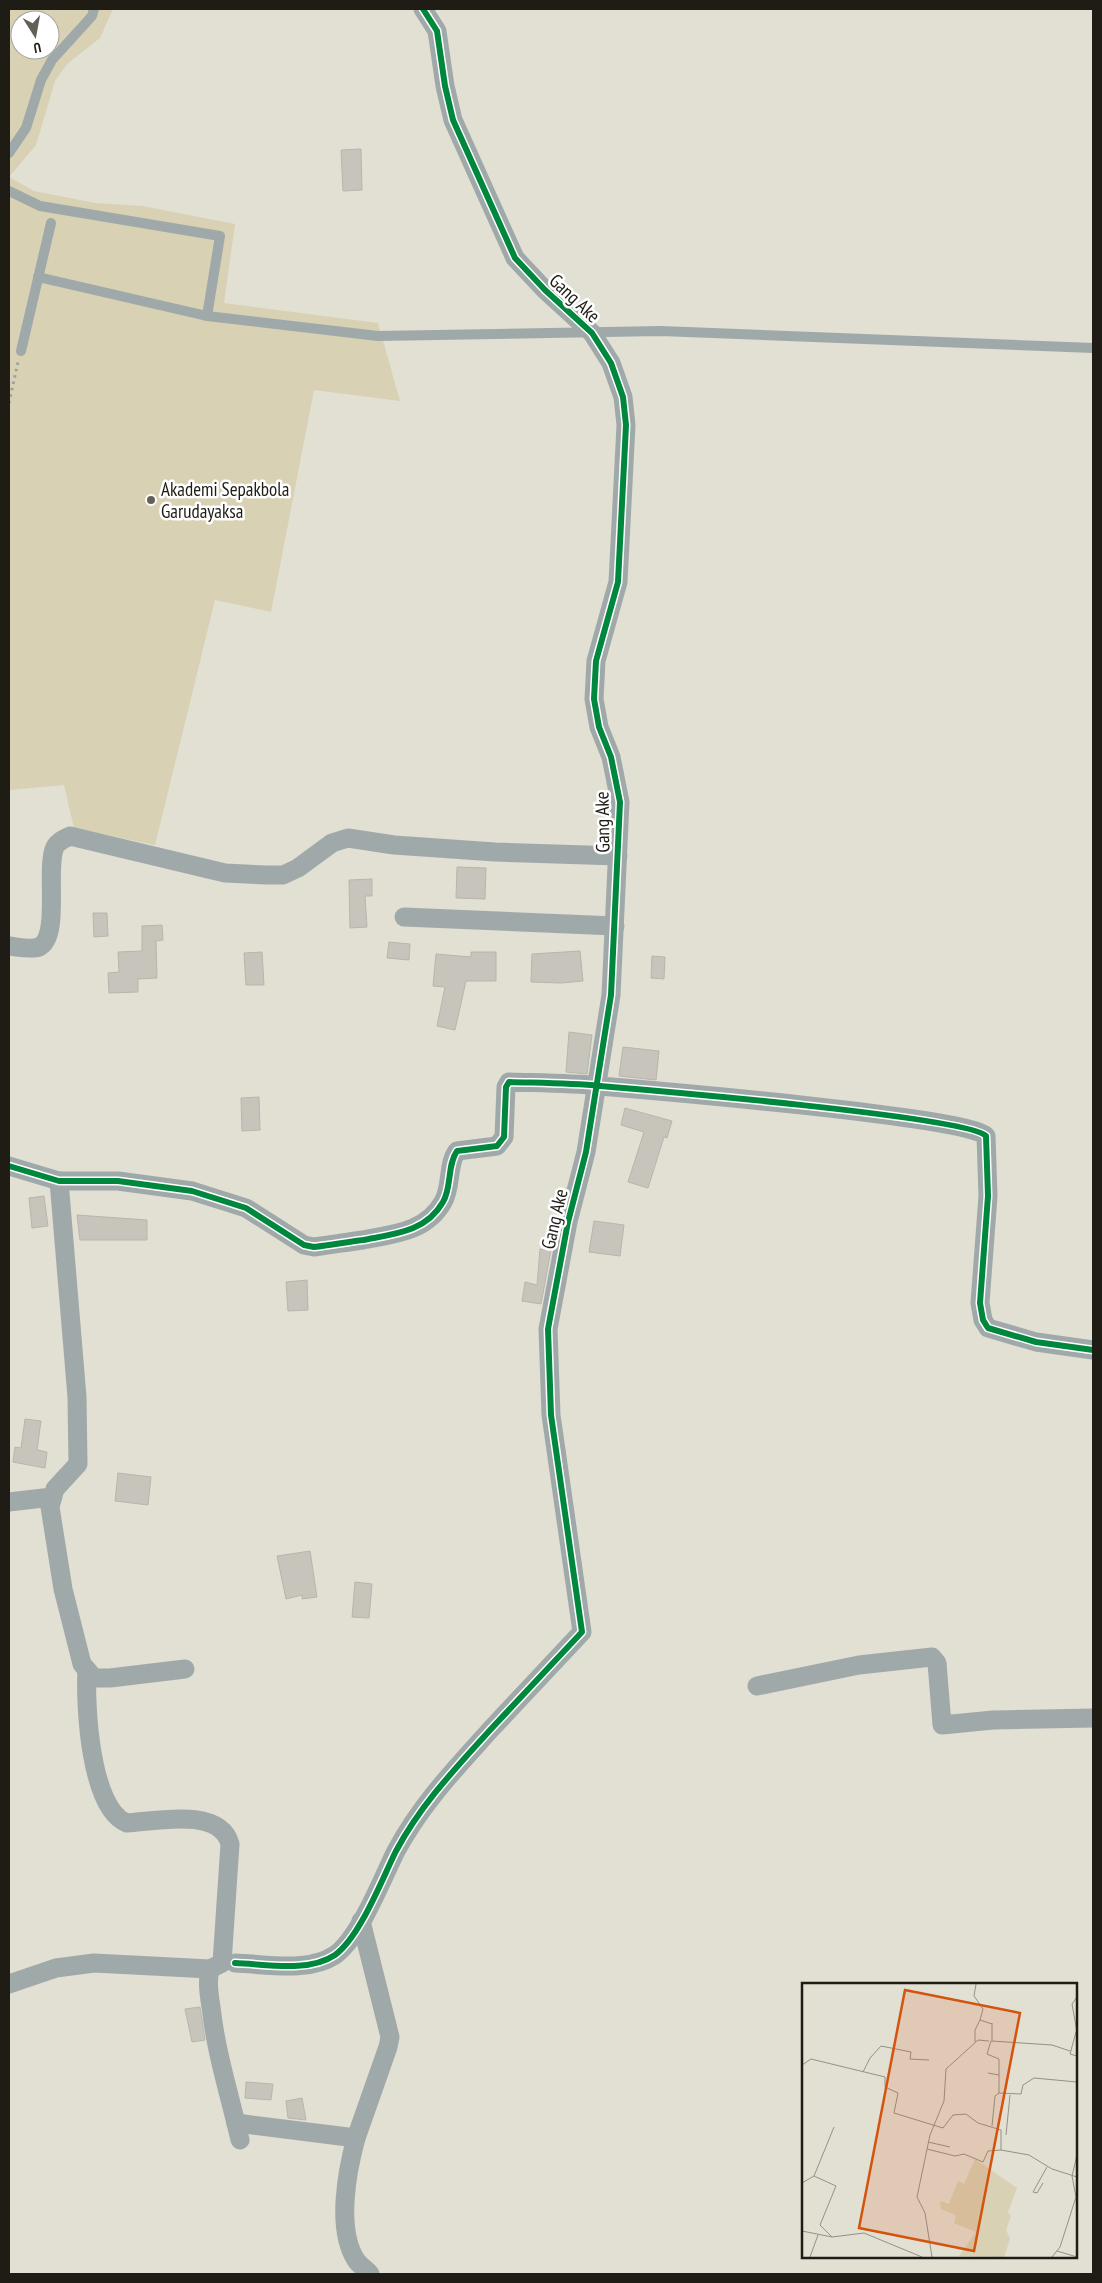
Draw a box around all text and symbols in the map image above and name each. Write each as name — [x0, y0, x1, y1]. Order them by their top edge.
north arrow — [10, 10, 60, 60]
text: U — [32, 38, 43, 57]
street label: Gang Ake — [544, 268, 606, 328]
place label: Akademi Sepakbola Garudayaksa — [161, 477, 289, 523]
marker: Akademi Sepakbola Garudayaksa — [145, 494, 157, 506]
street label: Gang Ake — [589, 791, 615, 853]
street label: Gang Ake — [535, 1186, 573, 1251]
inset map — [802, 1983, 1077, 2258]

